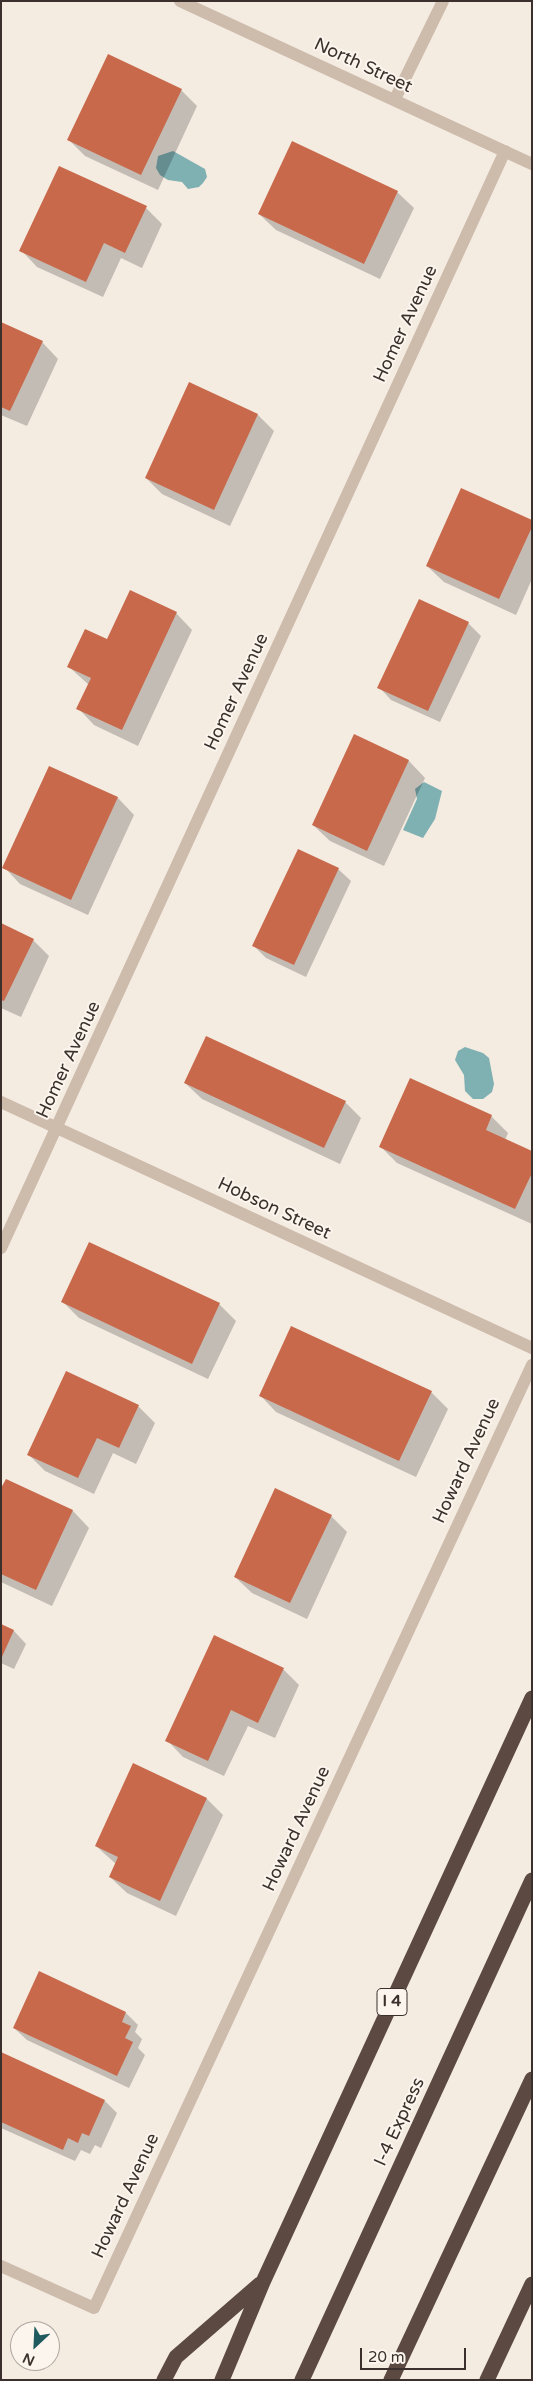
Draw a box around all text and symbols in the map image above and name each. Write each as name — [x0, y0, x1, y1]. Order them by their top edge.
street label: North Street — [310, 34, 416, 98]
street label: Homer Avenue — [369, 262, 443, 386]
street label: Homer Avenue — [200, 630, 274, 754]
street label: Homer Avenue — [32, 998, 106, 1122]
street label: Hobson Street — [214, 1173, 334, 1245]
street label: Howard Avenue — [429, 1395, 505, 1527]
street label: Howard Avenue — [259, 1763, 335, 1895]
road number: I 4 — [377, 1988, 407, 2015]
street label: I-4 Express — [370, 2074, 430, 2170]
street label: Howard Avenue — [88, 2130, 164, 2262]
north arrow — [10, 2321, 60, 2371]
scale bar — [363, 2338, 469, 2370]
text: 20 m — [368, 2348, 405, 2366]
text: N — [20, 2349, 38, 2369]

